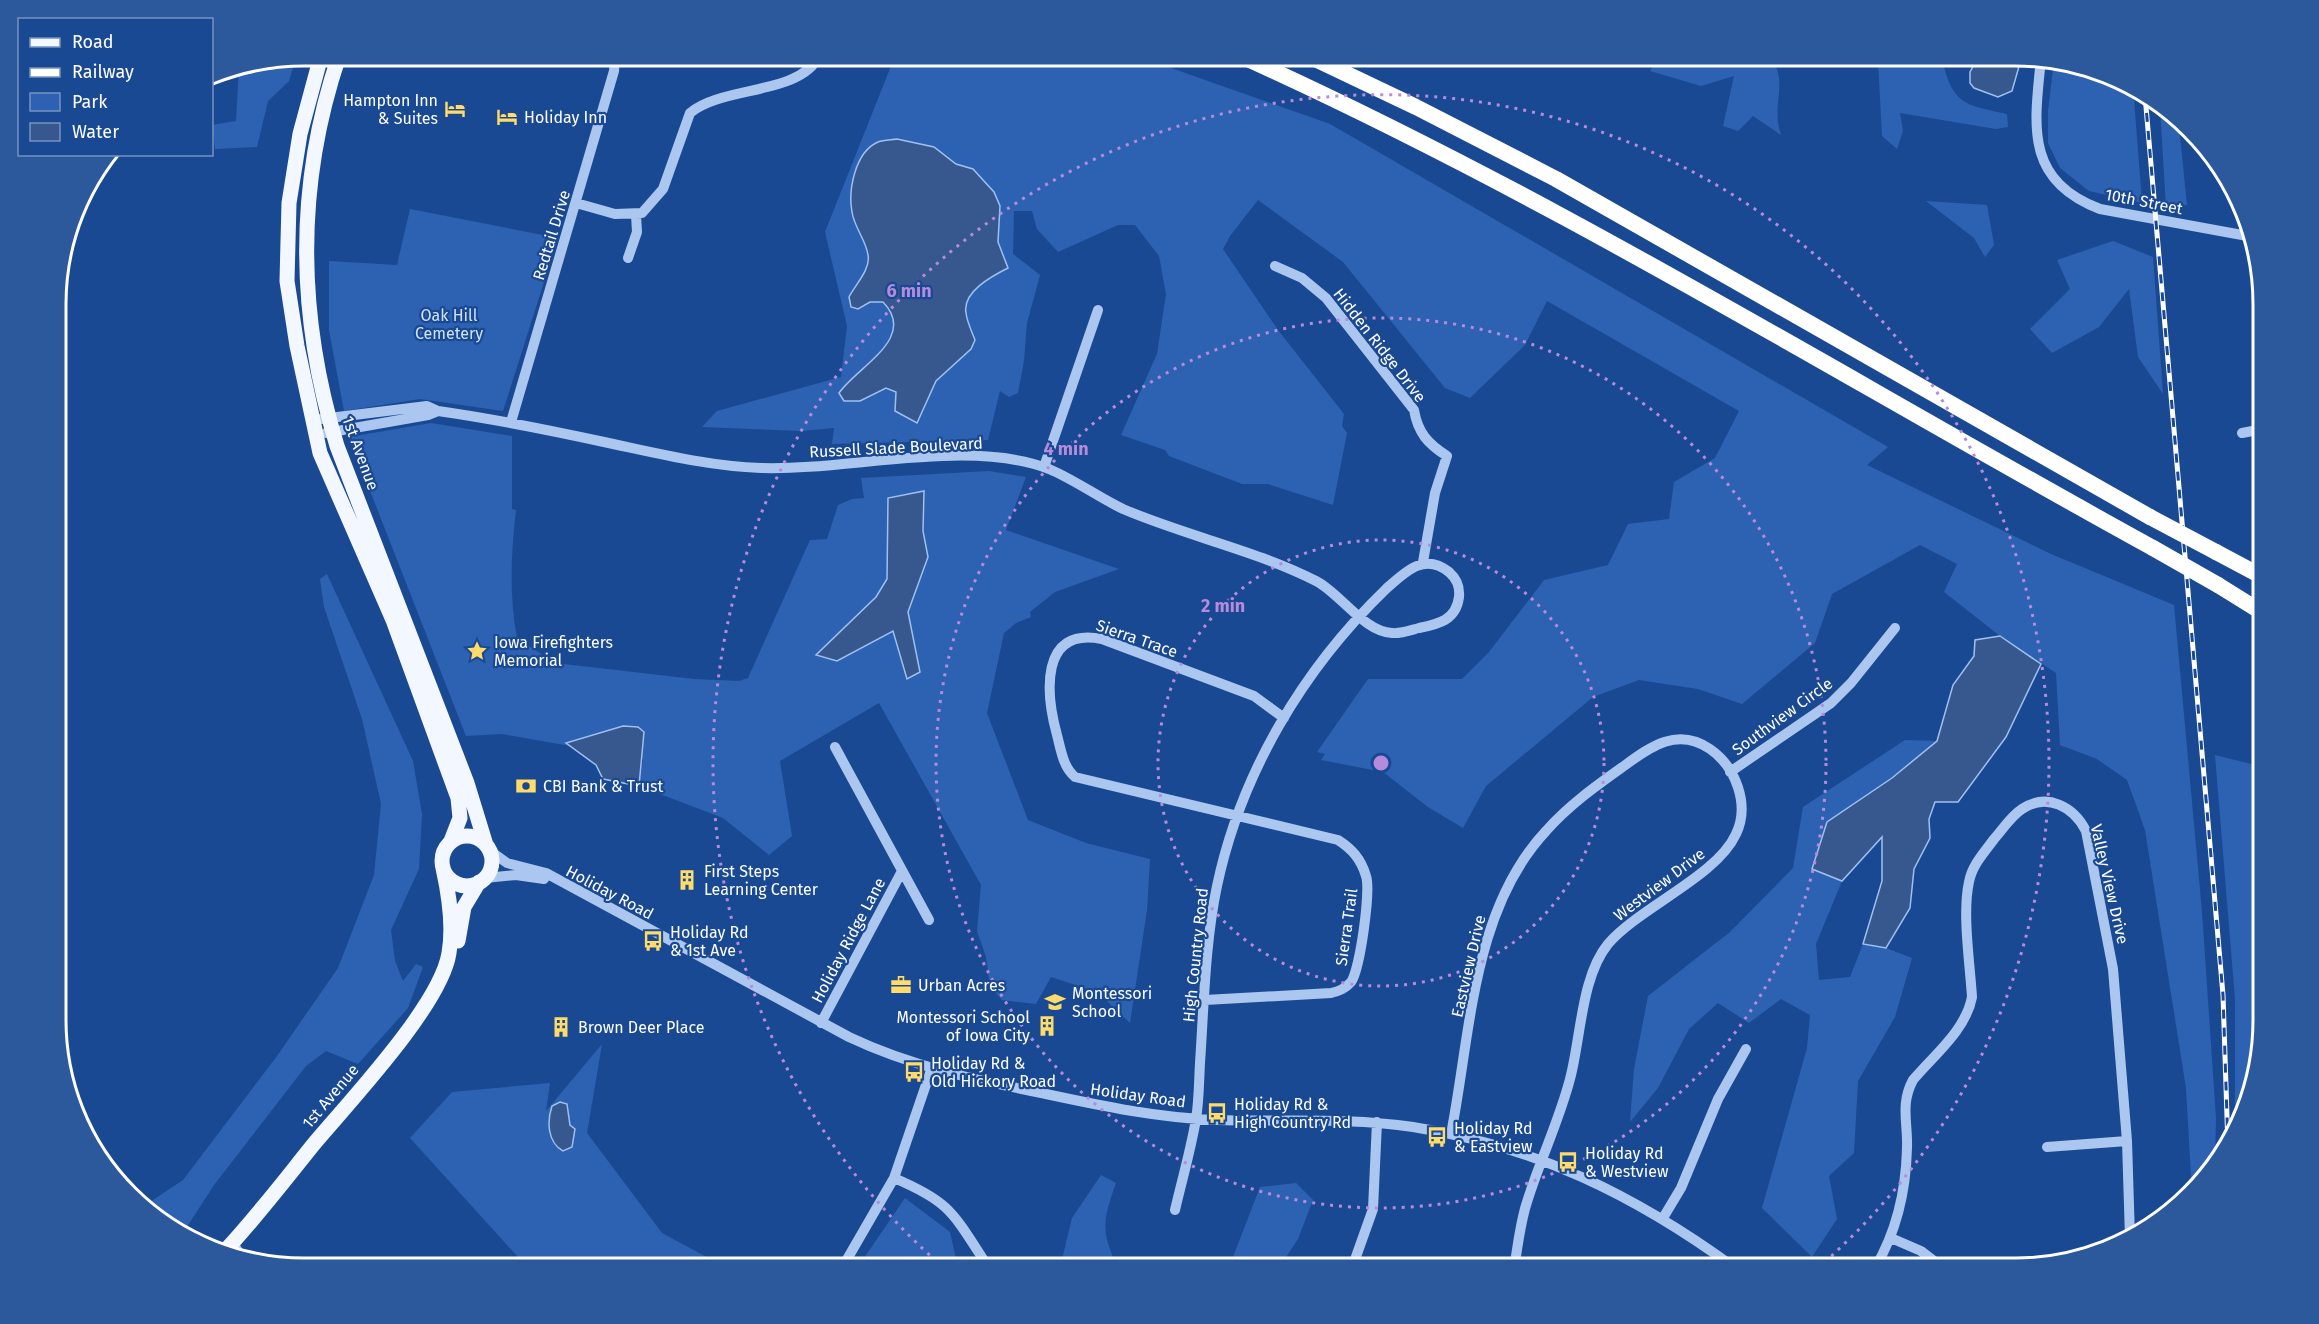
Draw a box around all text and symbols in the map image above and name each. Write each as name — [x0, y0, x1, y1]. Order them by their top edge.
legend — [18, 18, 213, 156]
text: Road — [72, 31, 114, 53]
text: Railway — [72, 61, 134, 83]
text: Park — [72, 91, 108, 113]
place label: Hampton Inn & Suites — [343, 91, 438, 128]
hotel icon: Hampton Inn & Suites — [443, 97, 467, 121]
hotel icon: Holiday Inn — [495, 105, 519, 129]
place label: Holiday Inn — [524, 108, 607, 127]
text: Water — [72, 121, 119, 143]
street label: 10th Street — [2103, 185, 2185, 218]
street label: Redtail Drive — [529, 188, 574, 282]
text: 6 min — [886, 280, 932, 302]
street label: Hidden Ridge Drive — [1329, 285, 1430, 406]
park label: Oak Hill Cemetery — [415, 306, 483, 343]
street label: 1st Avenue — [338, 413, 383, 493]
street label: Russell Slade Boulevard — [809, 433, 983, 462]
text: 4 min — [1043, 438, 1089, 460]
text: 2 min — [1201, 595, 1245, 617]
street label: Sierra Trace — [1094, 616, 1180, 661]
place label: Iowa Firefighters Memorial — [494, 633, 613, 670]
place icon: Iowa Firefighters Memorial — [465, 639, 489, 663]
street label: Southview Circle — [1728, 674, 1836, 759]
centre of rings — [1371, 753, 1391, 773]
bank icon: CBI Bank & Trust — [514, 774, 538, 798]
place label: CBI Bank & Trust — [543, 777, 664, 796]
street label: Valley View Drive — [2087, 822, 2133, 946]
street label: Westview Drive — [1610, 844, 1709, 925]
street label: Holiday Road — [563, 861, 657, 923]
place label: First Steps Learning Center — [704, 862, 819, 899]
building icon: First Steps Learning Center — [675, 868, 699, 892]
street label: Holiday Ridge Lane — [807, 874, 889, 1006]
street label: High Country Road — [1179, 887, 1212, 1023]
street label: Sierra Trail — [1332, 887, 1361, 967]
street label: Eastview Drive — [1447, 913, 1489, 1019]
place label: Holiday Rd & 1st Ave — [670, 923, 749, 960]
bus stop icon: Holiday Rd & 1st Ave — [641, 929, 665, 953]
office icon: Urban Acres — [889, 973, 913, 997]
place label: Urban Acres — [918, 976, 1005, 995]
place label: Montessori School — [1072, 984, 1152, 1021]
school or university icon: Montessori School — [1043, 990, 1067, 1014]
place label: Montessori School of Iowa City — [896, 1008, 1030, 1045]
building icon: Montessori School of Iowa City — [1035, 1014, 1059, 1038]
building icon: Brown Deer Place — [549, 1015, 573, 1039]
place label: Brown Deer Place — [578, 1018, 705, 1037]
place label: Holiday Rd & Old Hickory Road — [931, 1054, 1056, 1091]
bus stop icon: Holiday Rd & Old Hickory Road — [902, 1060, 926, 1084]
street label: 1st Avenue — [298, 1061, 363, 1132]
street label: Holiday Road — [1089, 1079, 1187, 1112]
place label: Holiday Rd & High Country Rd — [1234, 1095, 1351, 1132]
bus stop icon: Holiday Rd & High Country Rd — [1205, 1101, 1229, 1125]
place label: Holiday Rd & Eastview — [1454, 1119, 1533, 1156]
bus stop icon: Holiday Rd & Eastview — [1425, 1125, 1449, 1149]
place label: Holiday Rd & Westview — [1585, 1144, 1669, 1181]
bus stop icon: Holiday Rd & Westview — [1556, 1150, 1580, 1174]

